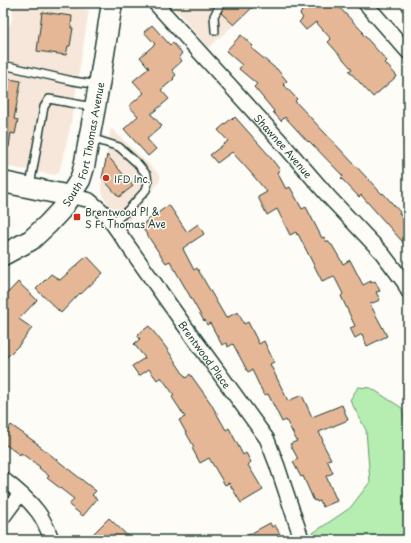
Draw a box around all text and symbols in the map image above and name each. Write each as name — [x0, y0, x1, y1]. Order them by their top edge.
street label: South Fort Thomas Avenue — [58, 80, 107, 209]
street label: Shawnee Avenue — [251, 110, 317, 181]
place label: IFD Inc. — [114, 171, 150, 186]
marker: IFD Inc. — [101, 173, 111, 183]
place label: Brentwood Pl & S Ft Thomas Ave — [85, 204, 166, 231]
marker: Brentwood Pl & S Ft Thomas Ave — [72, 212, 82, 222]
street label: Brentwood Place — [176, 317, 235, 391]

